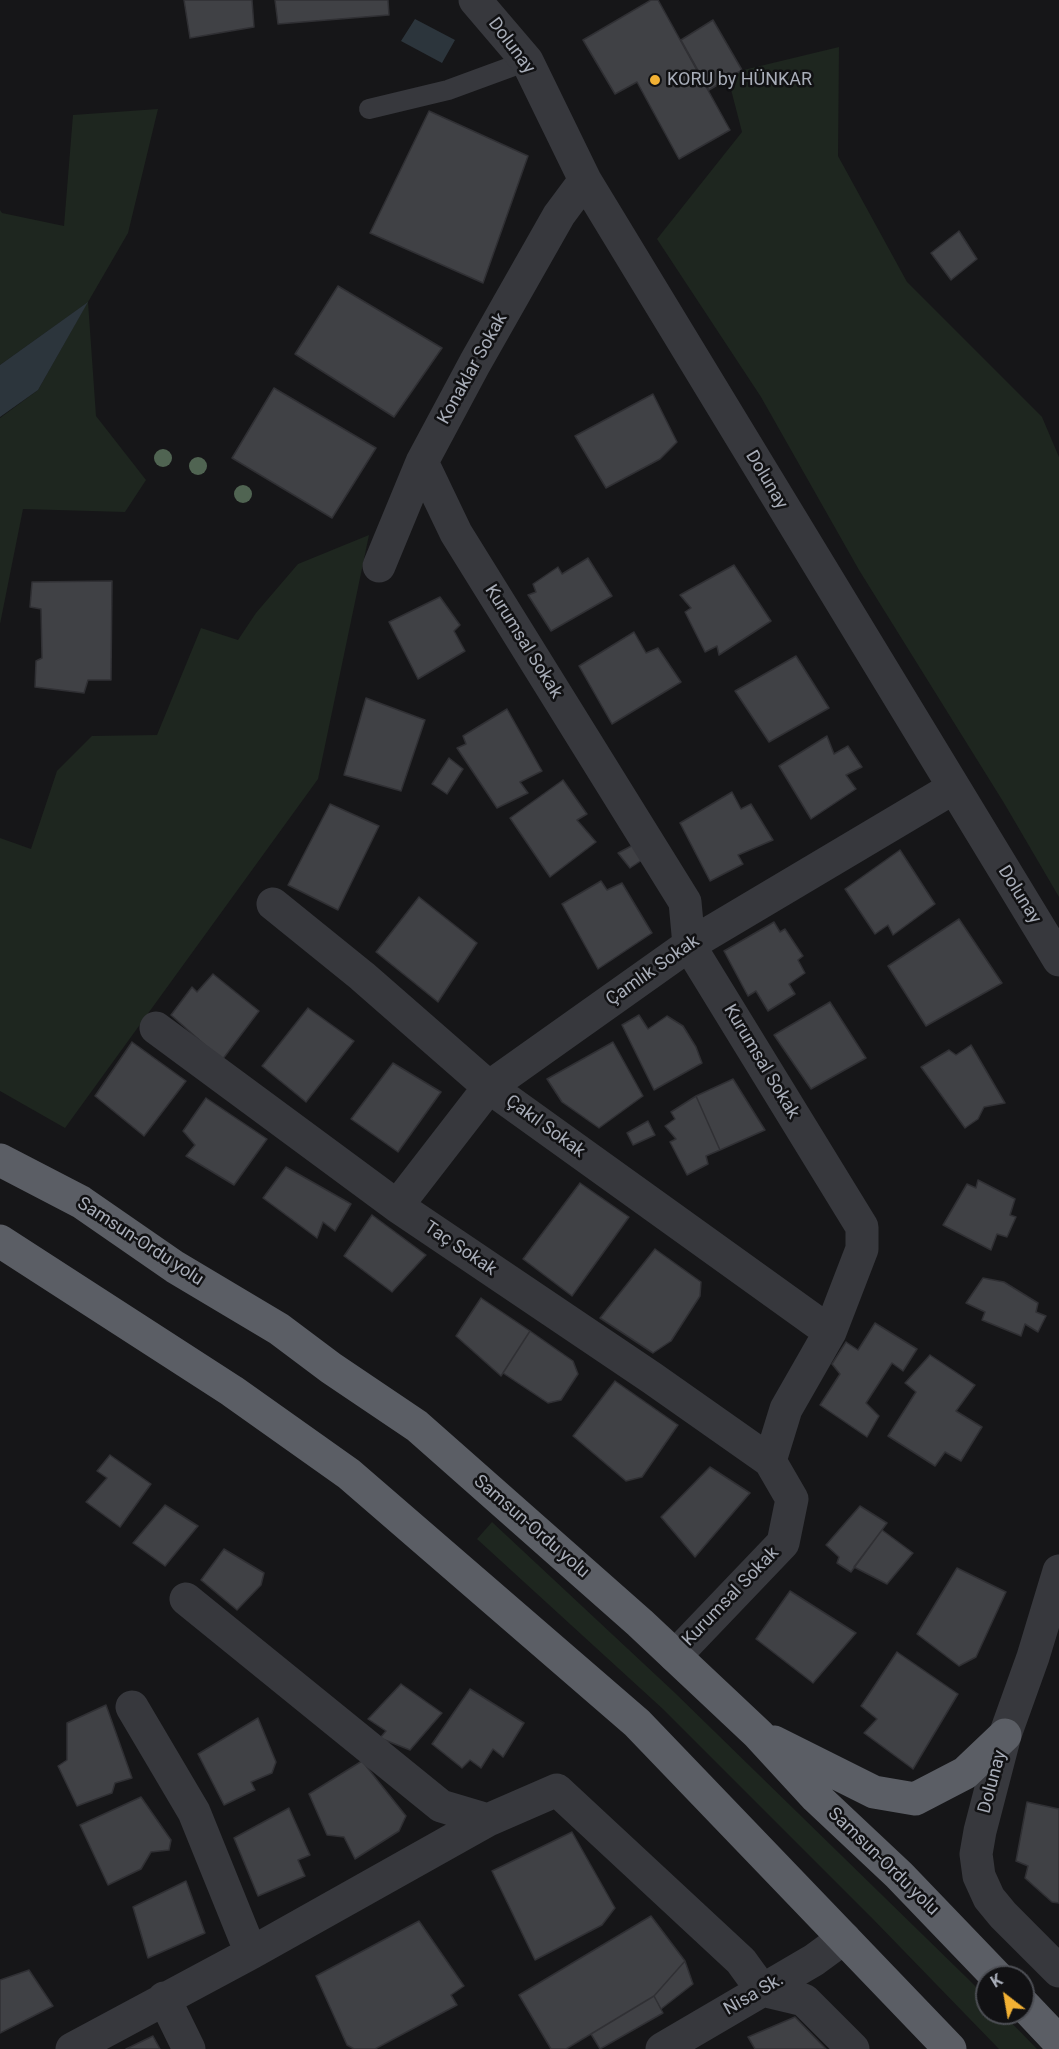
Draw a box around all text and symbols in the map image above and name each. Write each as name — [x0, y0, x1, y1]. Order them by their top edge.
street label: Dolunay — [483, 14, 539, 78]
place label: KORU by HÜNKAR — [667, 69, 812, 91]
marker: KORU by HÜNKAR — [648, 73, 662, 87]
street label: Konaklar Sokak — [434, 310, 512, 428]
street label: Dolunay — [740, 447, 792, 513]
street label: Kurumsal Sokak — [479, 581, 567, 703]
street label: Dolunay — [993, 862, 1045, 928]
street label: Çamlık Sokak — [602, 931, 704, 1011]
street label: Kurumsal Sokak — [718, 1001, 804, 1123]
street label: Çakıl Sokak — [501, 1091, 589, 1163]
street label: Samsun-Ordu yolu — [73, 1193, 207, 1291]
street label: Taç Sokak — [420, 1217, 500, 1281]
street label: Samsun-Ordu yolu — [469, 1471, 593, 1583]
street label: Kurumsal Sokak — [678, 1543, 784, 1651]
street label: Dolunay — [974, 1748, 1012, 1816]
street label: Samsun-Ordu yolu — [823, 1803, 943, 1921]
north arrow — [975, 1965, 1035, 2025]
street label: Nisa Sk. — [720, 1969, 788, 2021]
text: K — [987, 1970, 1006, 1992]

